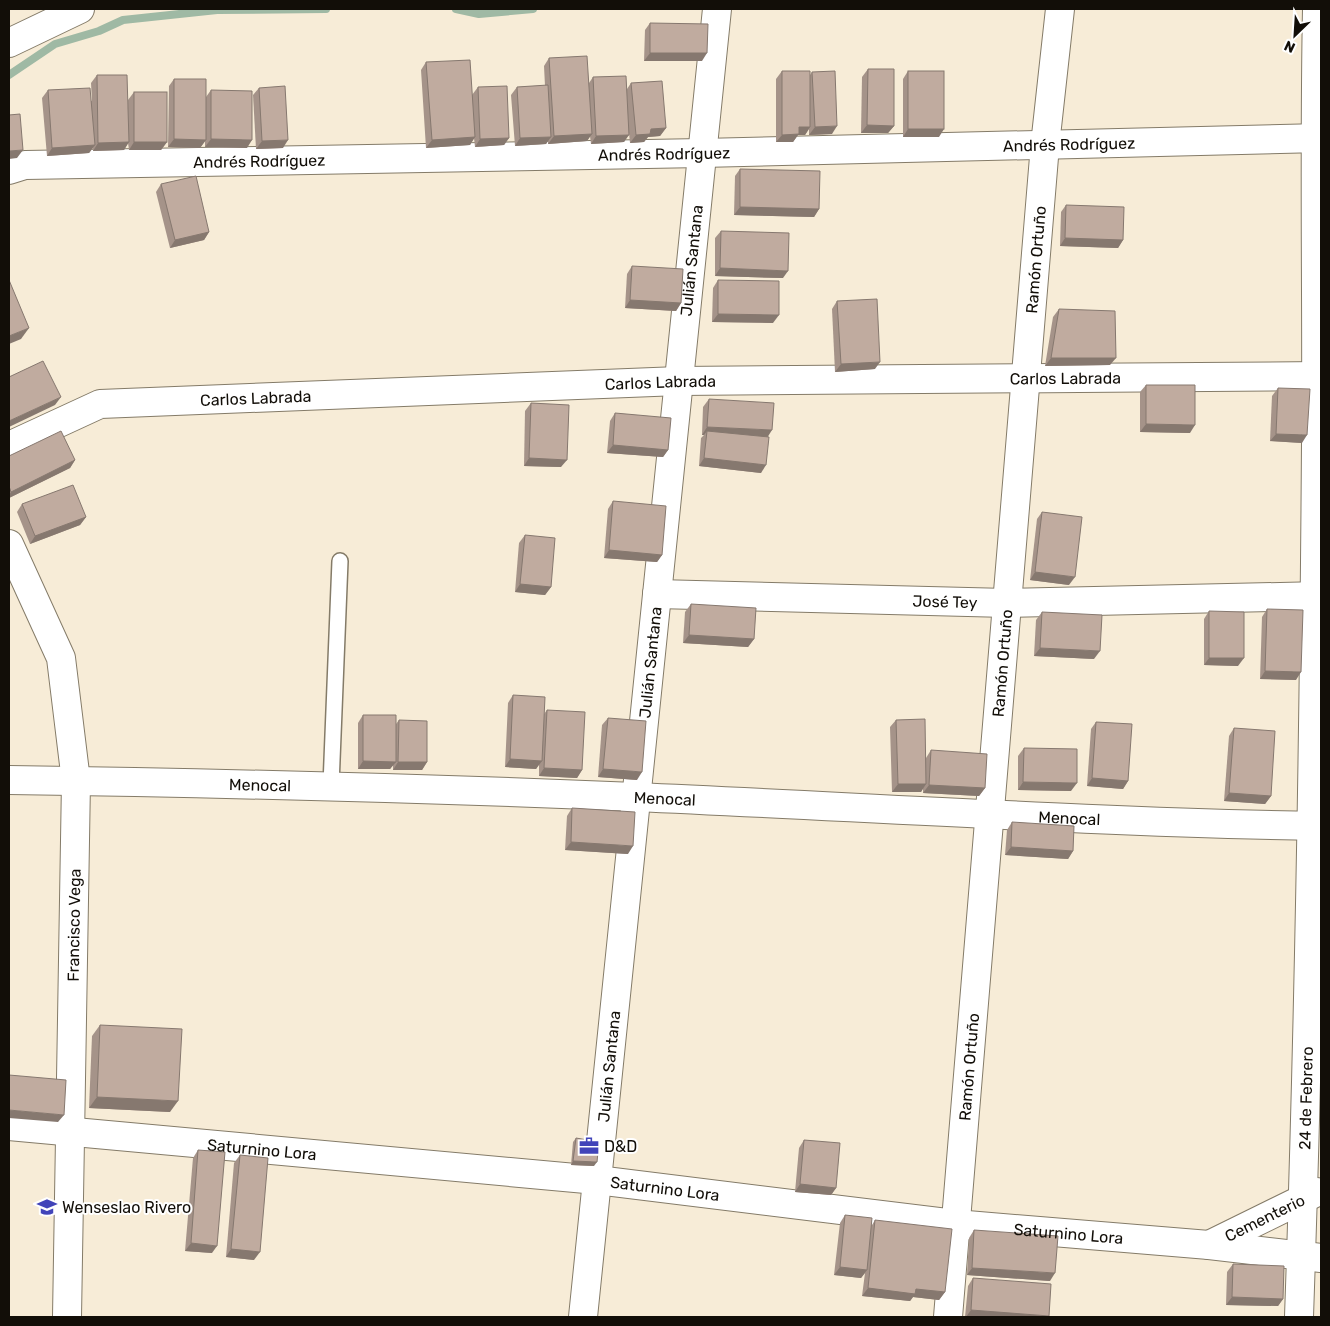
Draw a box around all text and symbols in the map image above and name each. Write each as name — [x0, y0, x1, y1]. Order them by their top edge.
north arrow — [1270, 10, 1320, 60]
text: N — [1282, 36, 1298, 56]
street label: Andrés Rodríguez — [1003, 134, 1135, 156]
street label: Andrés Rodríguez — [598, 143, 731, 165]
street label: Andrés Rodríguez — [193, 151, 326, 172]
street label: Julián Santana — [677, 204, 707, 317]
street label: Ramón Ortuño — [1022, 205, 1050, 314]
street label: Carlos Labrada — [1010, 369, 1121, 388]
street label: Carlos Labrada — [604, 372, 716, 394]
street label: Carlos Labrada — [200, 387, 312, 410]
street label: José Tey — [912, 592, 978, 612]
street label: Julián Santana — [635, 606, 666, 719]
street label: Ramón Ortuño — [989, 609, 1017, 718]
street label: Menocal — [229, 775, 291, 795]
street label: Menocal — [633, 788, 696, 810]
street label: Menocal — [1038, 808, 1101, 829]
street label: Francisco Vega — [64, 868, 85, 982]
street label: Julián Santana — [594, 1010, 624, 1123]
street label: Ramón Ortuño — [955, 1012, 983, 1122]
street label: 24 de Febrero — [1295, 1046, 1317, 1150]
street label: Saturnino Lora — [206, 1135, 317, 1164]
office icon: D&D — [578, 1135, 600, 1157]
place label: D&D — [604, 1137, 637, 1156]
street label: Saturnino Lora — [609, 1173, 721, 1205]
street label: Cementerio — [1222, 1190, 1308, 1246]
school or university icon: Wenseslao Rivero — [36, 1196, 58, 1218]
place label: Wenseslao Rivero — [62, 1198, 191, 1217]
street label: Saturnino Lora — [1013, 1220, 1124, 1248]

